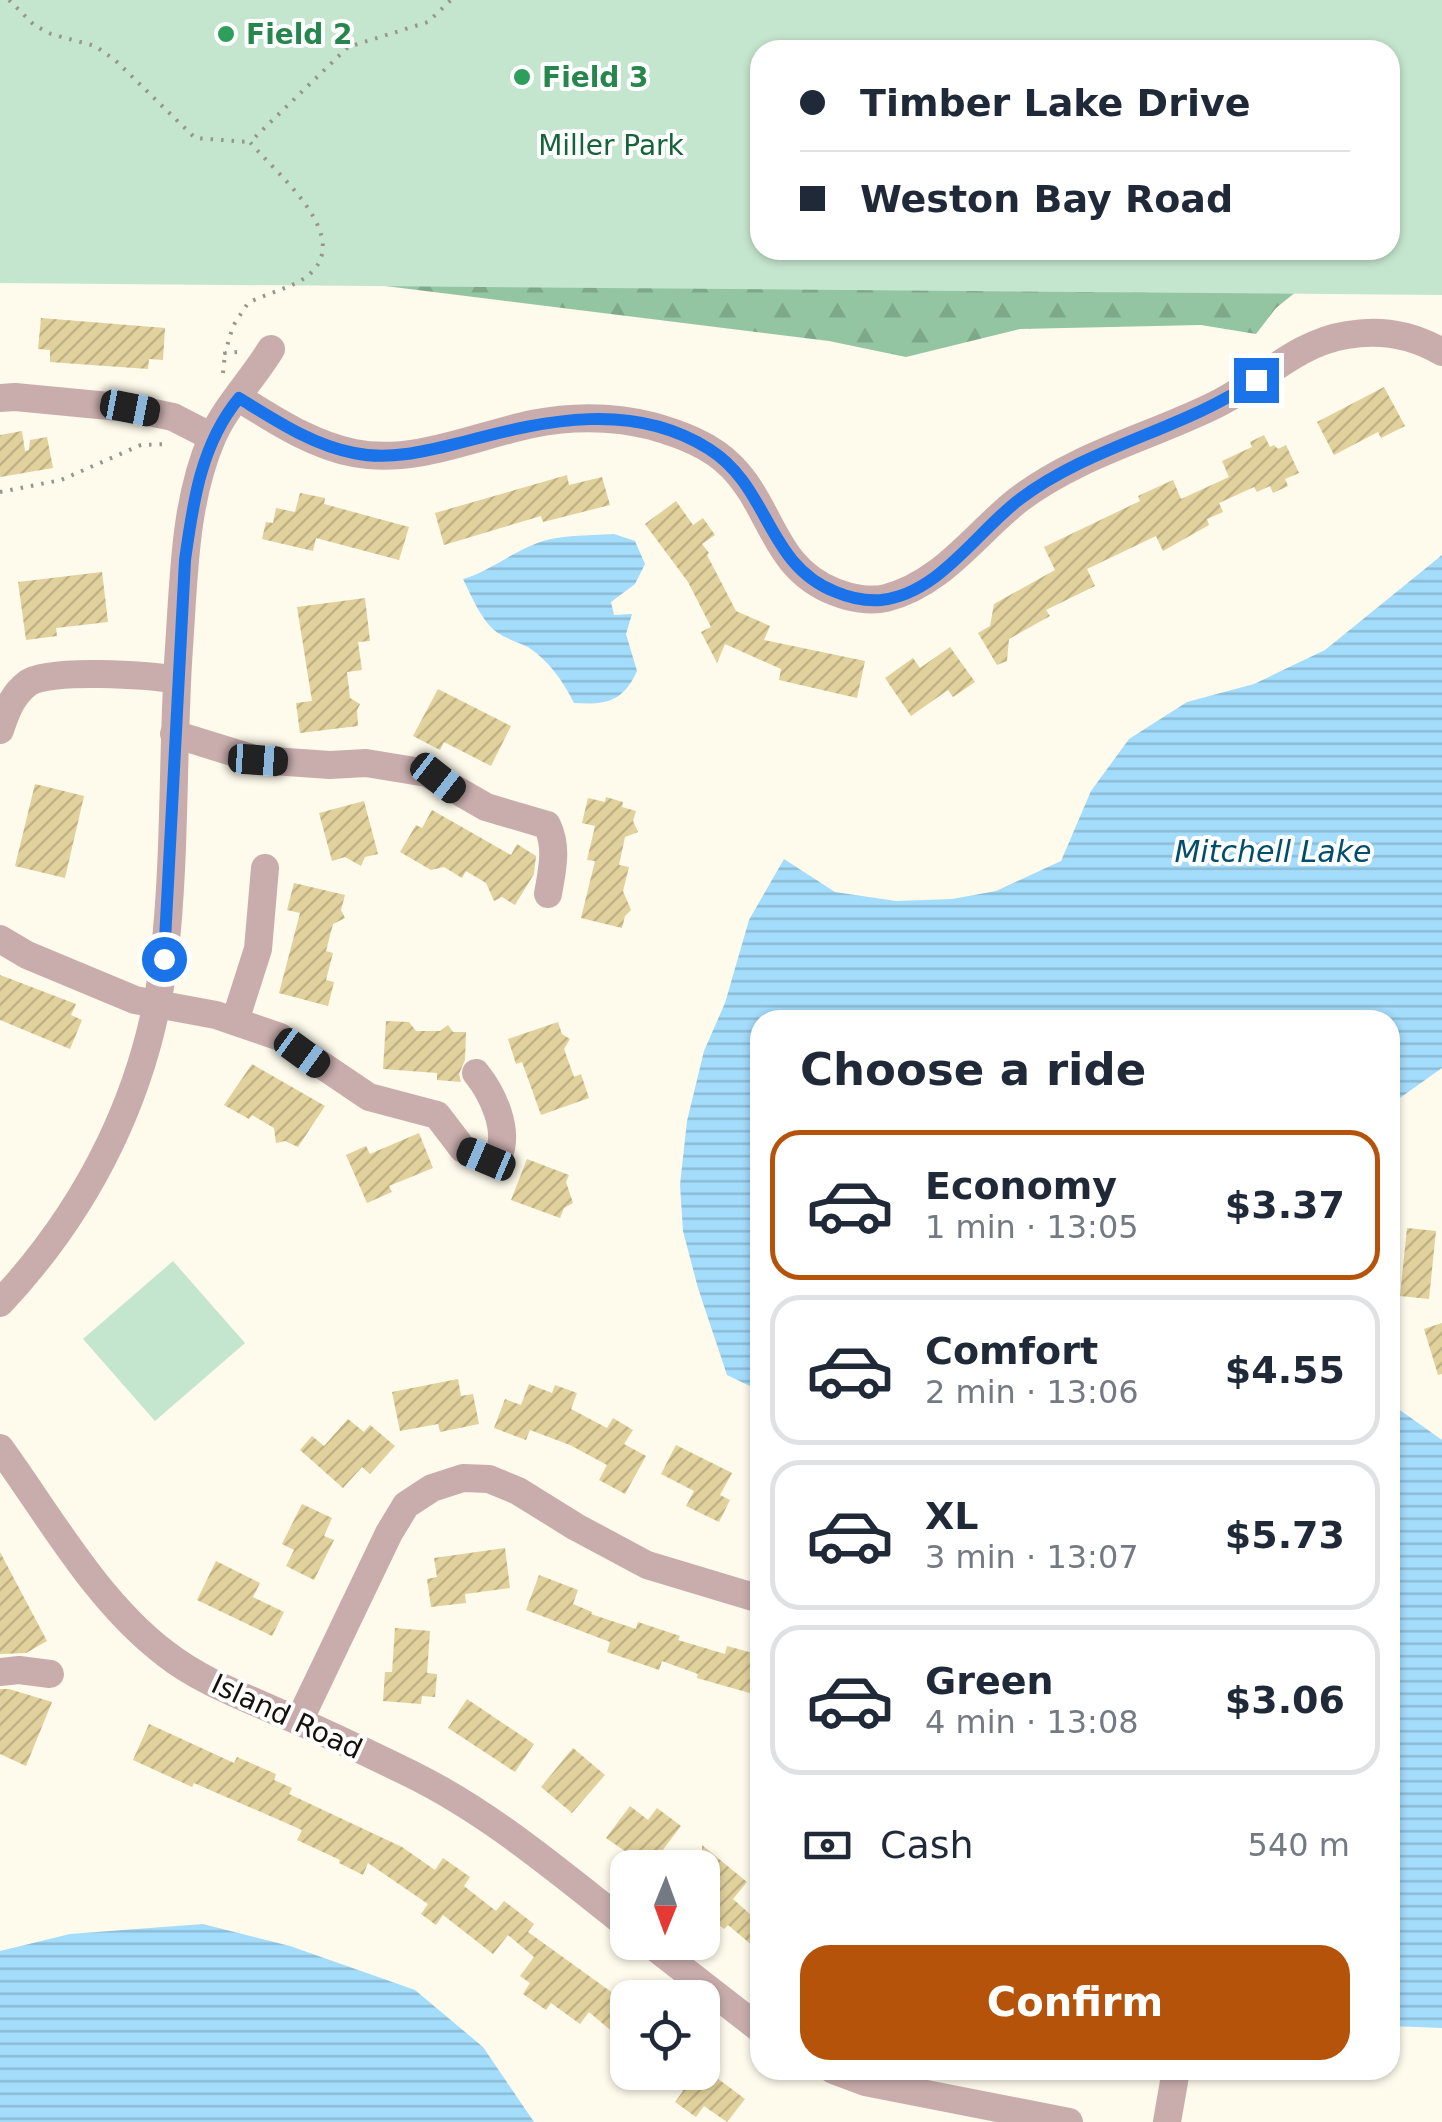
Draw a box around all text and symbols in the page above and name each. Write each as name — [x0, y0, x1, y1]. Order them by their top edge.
place label: Field 2 — [246, 18, 353, 51]
marker: Field 2 — [215, 23, 237, 45]
place label: Field 3 — [542, 61, 649, 94]
marker: Field 3 — [511, 66, 533, 88]
text: Timber Lake Drive — [860, 81, 1250, 125]
park label: Miller Park — [538, 129, 685, 162]
text: Weston Bay Road — [860, 177, 1233, 221]
route end — [1234, 358, 1279, 403]
car — [98, 388, 162, 428]
car — [227, 743, 289, 777]
car — [405, 748, 471, 808]
water label: Mitchell Lake — [1174, 834, 1372, 869]
route start — [142, 937, 187, 982]
car — [269, 1023, 335, 1083]
text: Choose a ride — [800, 1043, 1146, 1096]
car — [453, 1133, 519, 1185]
icon: car — [805, 1160, 895, 1250]
text: Economy — [925, 1164, 1117, 1208]
text: $3.37 — [1225, 1183, 1345, 1227]
text: 1 min · 13:05 — [925, 1208, 1139, 1246]
icon: car — [805, 1325, 895, 1415]
text: Comfort — [925, 1329, 1098, 1373]
text: $4.55 — [1225, 1348, 1345, 1392]
text: 2 min · 13:06 — [925, 1373, 1139, 1411]
icon: car — [805, 1490, 895, 1580]
text: XL — [925, 1494, 979, 1538]
text: $5.73 — [1225, 1513, 1345, 1557]
text: 3 min · 13:07 — [925, 1538, 1139, 1576]
icon: car — [805, 1655, 895, 1745]
text: Green — [925, 1659, 1054, 1703]
street label: Island Road — [206, 1667, 367, 1766]
text: $3.06 — [1225, 1678, 1345, 1722]
text: 4 min · 13:08 — [925, 1703, 1139, 1741]
icon: cash — [800, 1818, 855, 1873]
text: Cash — [880, 1823, 974, 1867]
text: 540 m — [1248, 1826, 1350, 1864]
north arrow — [610, 1850, 720, 1960]
map controls — [610, 1850, 720, 2090]
button: Confirm — [800, 1945, 1350, 2060]
button: locate — [610, 1980, 720, 2090]

